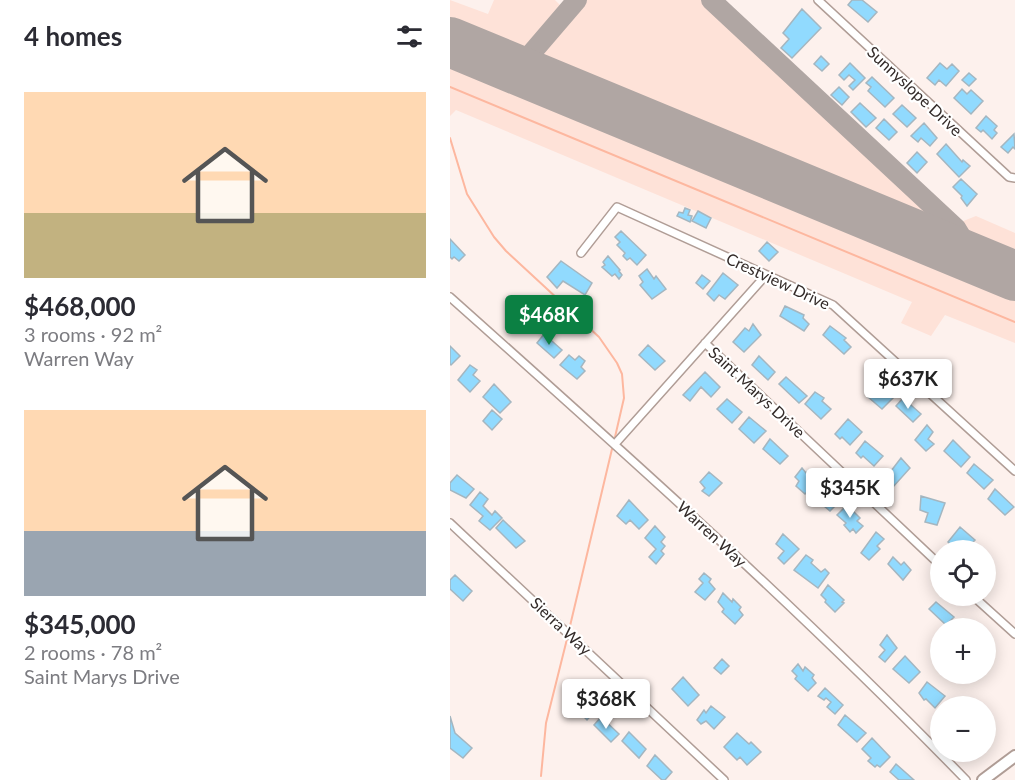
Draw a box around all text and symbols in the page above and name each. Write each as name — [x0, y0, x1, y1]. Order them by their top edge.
text: 4 homes — [24, 20, 122, 52]
icon: filters — [393, 20, 426, 53]
street label: Sunnyslope Drive — [864, 42, 967, 139]
icon: home — [171, 131, 279, 239]
street label: Crestview Drive — [723, 248, 833, 313]
text: $468,000 — [24, 290, 136, 322]
pin: $468K — [507, 295, 591, 346]
text: $468K — [519, 302, 579, 326]
text: 3 rooms · 92 m² — [24, 322, 162, 346]
street label: Saint Marys Drive — [705, 342, 809, 441]
text: Warren Way — [24, 346, 134, 370]
pin: $637K — [866, 359, 950, 410]
text: $637K — [878, 366, 938, 390]
icon: home — [171, 449, 279, 557]
pin: $345K — [808, 468, 892, 519]
text: $345K — [820, 475, 880, 499]
street label: Warren Way — [674, 497, 751, 571]
map controls — [930, 540, 996, 762]
button: locate — [930, 540, 996, 606]
street label: Sierra Way — [527, 593, 596, 659]
text: $345,000 — [24, 608, 136, 640]
button: + — [930, 618, 996, 684]
text: 2 rooms · 78 m² — [24, 640, 162, 664]
text: Saint Marys Drive — [24, 664, 180, 688]
pin: $368K — [564, 679, 648, 730]
text: $368K — [576, 686, 636, 710]
button: − — [930, 696, 996, 762]

